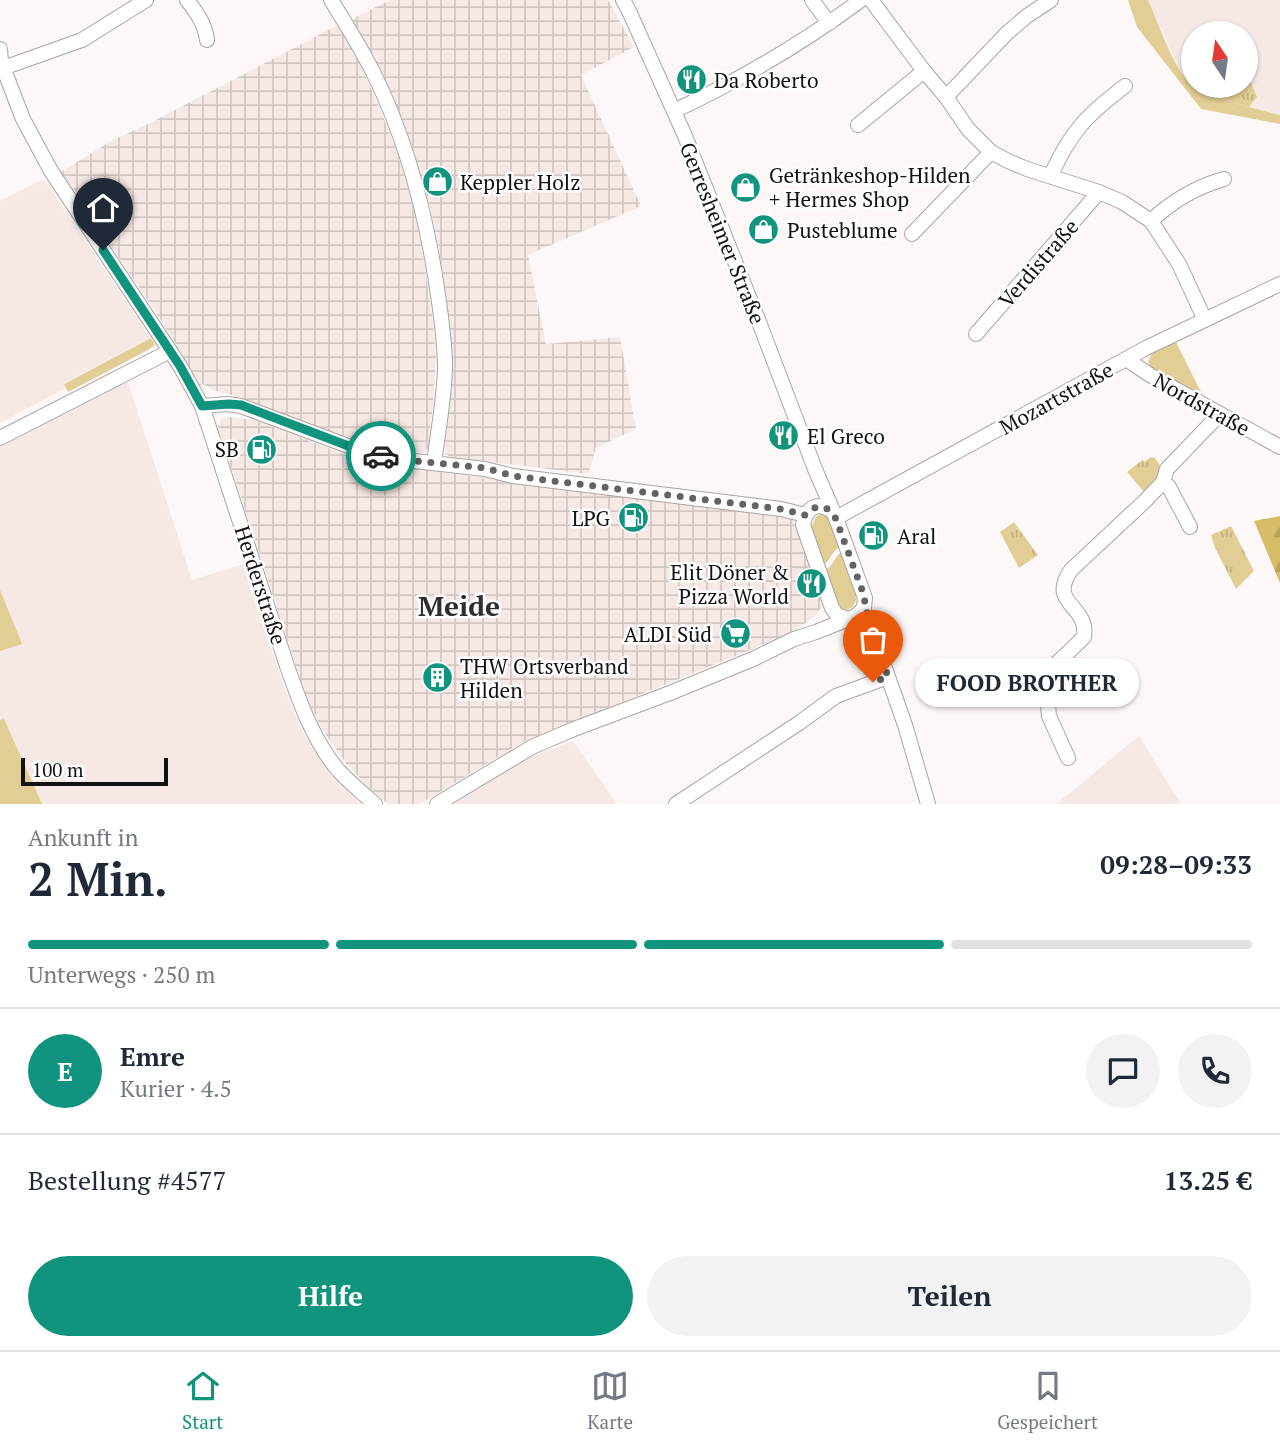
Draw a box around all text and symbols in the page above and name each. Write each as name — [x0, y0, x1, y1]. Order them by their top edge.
north arrow — [1181, 21, 1258, 98]
map controls — [1181, 21, 1258, 98]
restaurant icon: Da Roberto — [674, 63, 708, 97]
place label: Da Roberto — [714, 66, 819, 94]
street label: Gerresheimer Straße — [674, 138, 772, 328]
place label: Getränkeshop-Hilden + Hermes Shop — [769, 161, 971, 213]
shop icon: Keppler Holz — [420, 165, 454, 199]
place label: Keppler Holz — [460, 168, 580, 196]
shop icon: Getränkeshop-Hilden + Hermes Shop — [729, 170, 763, 204]
pin — [73, 178, 133, 250]
icon: home — [84, 189, 122, 227]
shop icon: Pusteblume — [747, 213, 781, 247]
street label: Verdistraße — [992, 213, 1084, 313]
place label: Pusteblume — [787, 216, 898, 244]
street label: Mozartstraße — [994, 355, 1118, 441]
street label: Nordstraße — [1149, 366, 1255, 442]
restaurant icon: El Greco — [767, 419, 801, 453]
courier — [346, 421, 416, 491]
place label: El Greco — [807, 422, 885, 450]
fuel station icon: SB — [245, 432, 279, 466]
place label: SB — [215, 435, 239, 463]
icon: car — [362, 437, 400, 475]
fuel station icon: LPG — [616, 501, 650, 535]
place label: LPG — [572, 504, 611, 532]
fuel station icon: Aral — [857, 519, 891, 553]
street label: Herderstraße — [229, 522, 293, 648]
place label: Aral — [897, 522, 936, 550]
place label: Elit Döner & Pizza World — [670, 558, 789, 610]
restaurant icon: Elit Döner & Pizza World — [795, 567, 829, 601]
district label: Meide — [418, 587, 500, 624]
pin — [843, 610, 903, 682]
supermarket icon: ALDI Süd — [718, 617, 752, 651]
place label: ALDI Süd — [624, 620, 712, 648]
icon: bag — [854, 621, 892, 659]
place label: THW Ortsverband Hilden — [460, 652, 629, 704]
callout: FOOD BROTHER — [915, 658, 1139, 706]
building icon: THW Ortsverband Hilden — [420, 661, 454, 695]
text: FOOD BROTHER — [937, 667, 1117, 698]
scale bar — [21, 755, 168, 787]
text: 100 m — [32, 757, 83, 782]
text: Ankunft in — [28, 822, 138, 853]
text: 09:28–09:33 — [1100, 847, 1252, 881]
text: 2 Min. — [28, 848, 168, 909]
text: Unterwegs · 250 m — [28, 959, 215, 990]
button: chat — [1086, 1034, 1160, 1108]
button: phone — [1178, 1034, 1252, 1108]
text: Emre — [120, 1039, 185, 1073]
text: E — [57, 1054, 73, 1088]
text: Kurier · 4.5 — [120, 1073, 232, 1104]
text: Bestellung #4577 — [28, 1163, 226, 1197]
text: 13.25 € — [1164, 1163, 1252, 1197]
button: Hilfe — [28, 1256, 633, 1336]
button: Teilen — [647, 1256, 1252, 1336]
tab: Start — [182, 1367, 223, 1434]
tab: Karte — [587, 1367, 633, 1434]
tab: Gespeichert — [997, 1367, 1098, 1434]

